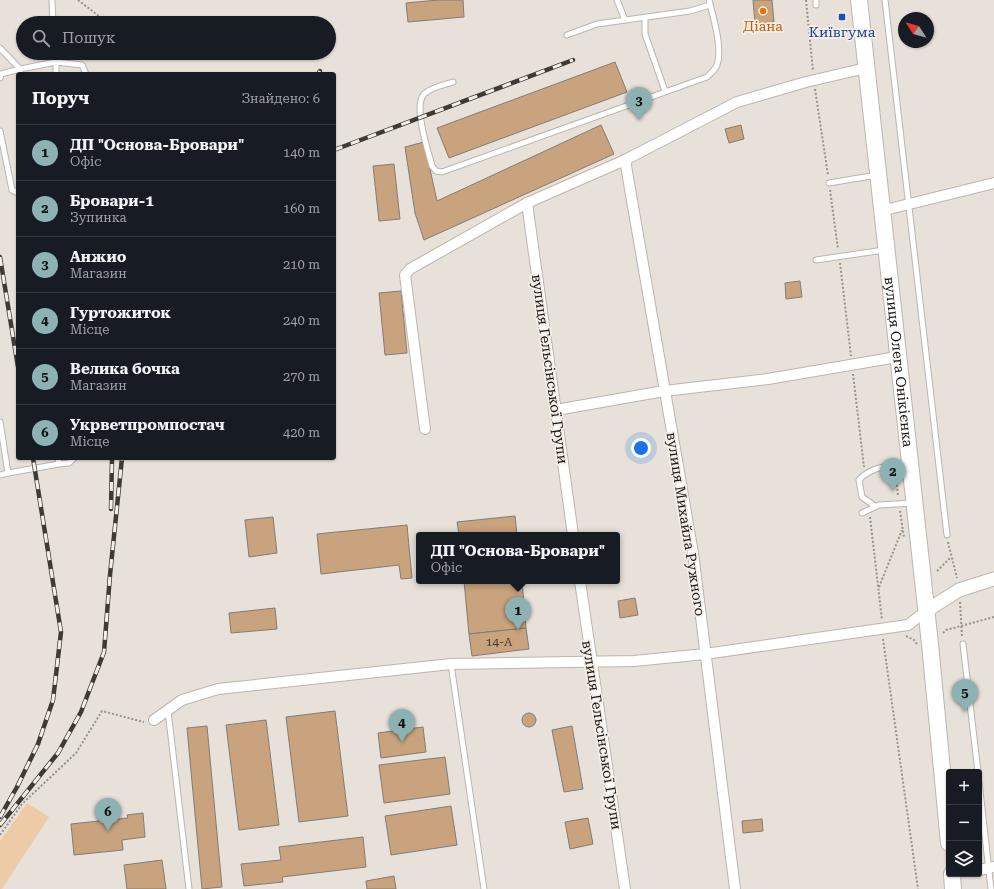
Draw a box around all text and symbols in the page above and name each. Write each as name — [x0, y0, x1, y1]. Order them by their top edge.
marker: Діана — [758, 6, 768, 16]
marker: Київгума — [837, 12, 847, 22]
north arrow — [898, 12, 934, 48]
search box — [16, 16, 336, 60]
place label: Діана — [743, 18, 783, 34]
place label: Київгума — [809, 24, 876, 40]
icon: search — [30, 27, 52, 49]
text: Пошук — [62, 29, 115, 47]
pin: 3 — [626, 87, 652, 120]
text: Поруч — [32, 88, 89, 108]
text: Знайдено: 6 — [241, 91, 320, 106]
text: ДП "Основа-Бровари" — [70, 136, 244, 154]
text: 1 — [41, 145, 49, 160]
text: 140 m — [283, 145, 320, 160]
text: Офіс — [70, 154, 101, 169]
text: Бровари-1 — [70, 192, 154, 210]
text: 2 — [41, 201, 49, 216]
text: 160 m — [283, 201, 320, 216]
text: Зупинка — [70, 210, 127, 225]
text: Анжио — [70, 248, 126, 266]
text: 3 — [41, 257, 49, 272]
text: 210 m — [283, 257, 320, 272]
text: Магазин — [70, 266, 127, 281]
street label: вулиця Гельсінської Групи — [529, 273, 571, 465]
street label: вулиця Олега Онікієнка — [882, 276, 916, 448]
text: Гуртожиток — [70, 304, 171, 322]
text: 4 — [41, 313, 49, 328]
text: 240 m — [283, 313, 320, 328]
text: Місце — [70, 322, 109, 337]
text: Велика бочка — [70, 360, 180, 378]
text: 5 — [41, 369, 49, 384]
text: 270 m — [283, 369, 320, 384]
text: Магазин — [70, 378, 127, 393]
text: Укрветпромпостач — [70, 416, 225, 434]
text: 6 — [41, 425, 49, 440]
text: 420 m — [283, 425, 320, 440]
street label: вулиця Михайла Ружного — [664, 431, 708, 617]
text: Місце — [70, 434, 109, 449]
your location — [631, 438, 651, 458]
pin: 2 — [880, 458, 906, 491]
popup — [416, 532, 620, 584]
text: ДП "Основа-Бровари" — [431, 542, 605, 560]
text: Офіс — [431, 560, 462, 575]
pin: 1 — [505, 597, 531, 630]
house number: 14-А — [486, 635, 513, 649]
street label: вулиця Гельсінської Групи — [579, 639, 625, 831]
pin: 5 — [952, 679, 978, 712]
pin: 4 — [389, 709, 415, 742]
map controls — [946, 769, 982, 877]
button: + — [946, 769, 982, 805]
pin: 6 — [95, 798, 121, 831]
button: − — [946, 805, 982, 841]
button: layers — [946, 841, 982, 877]

